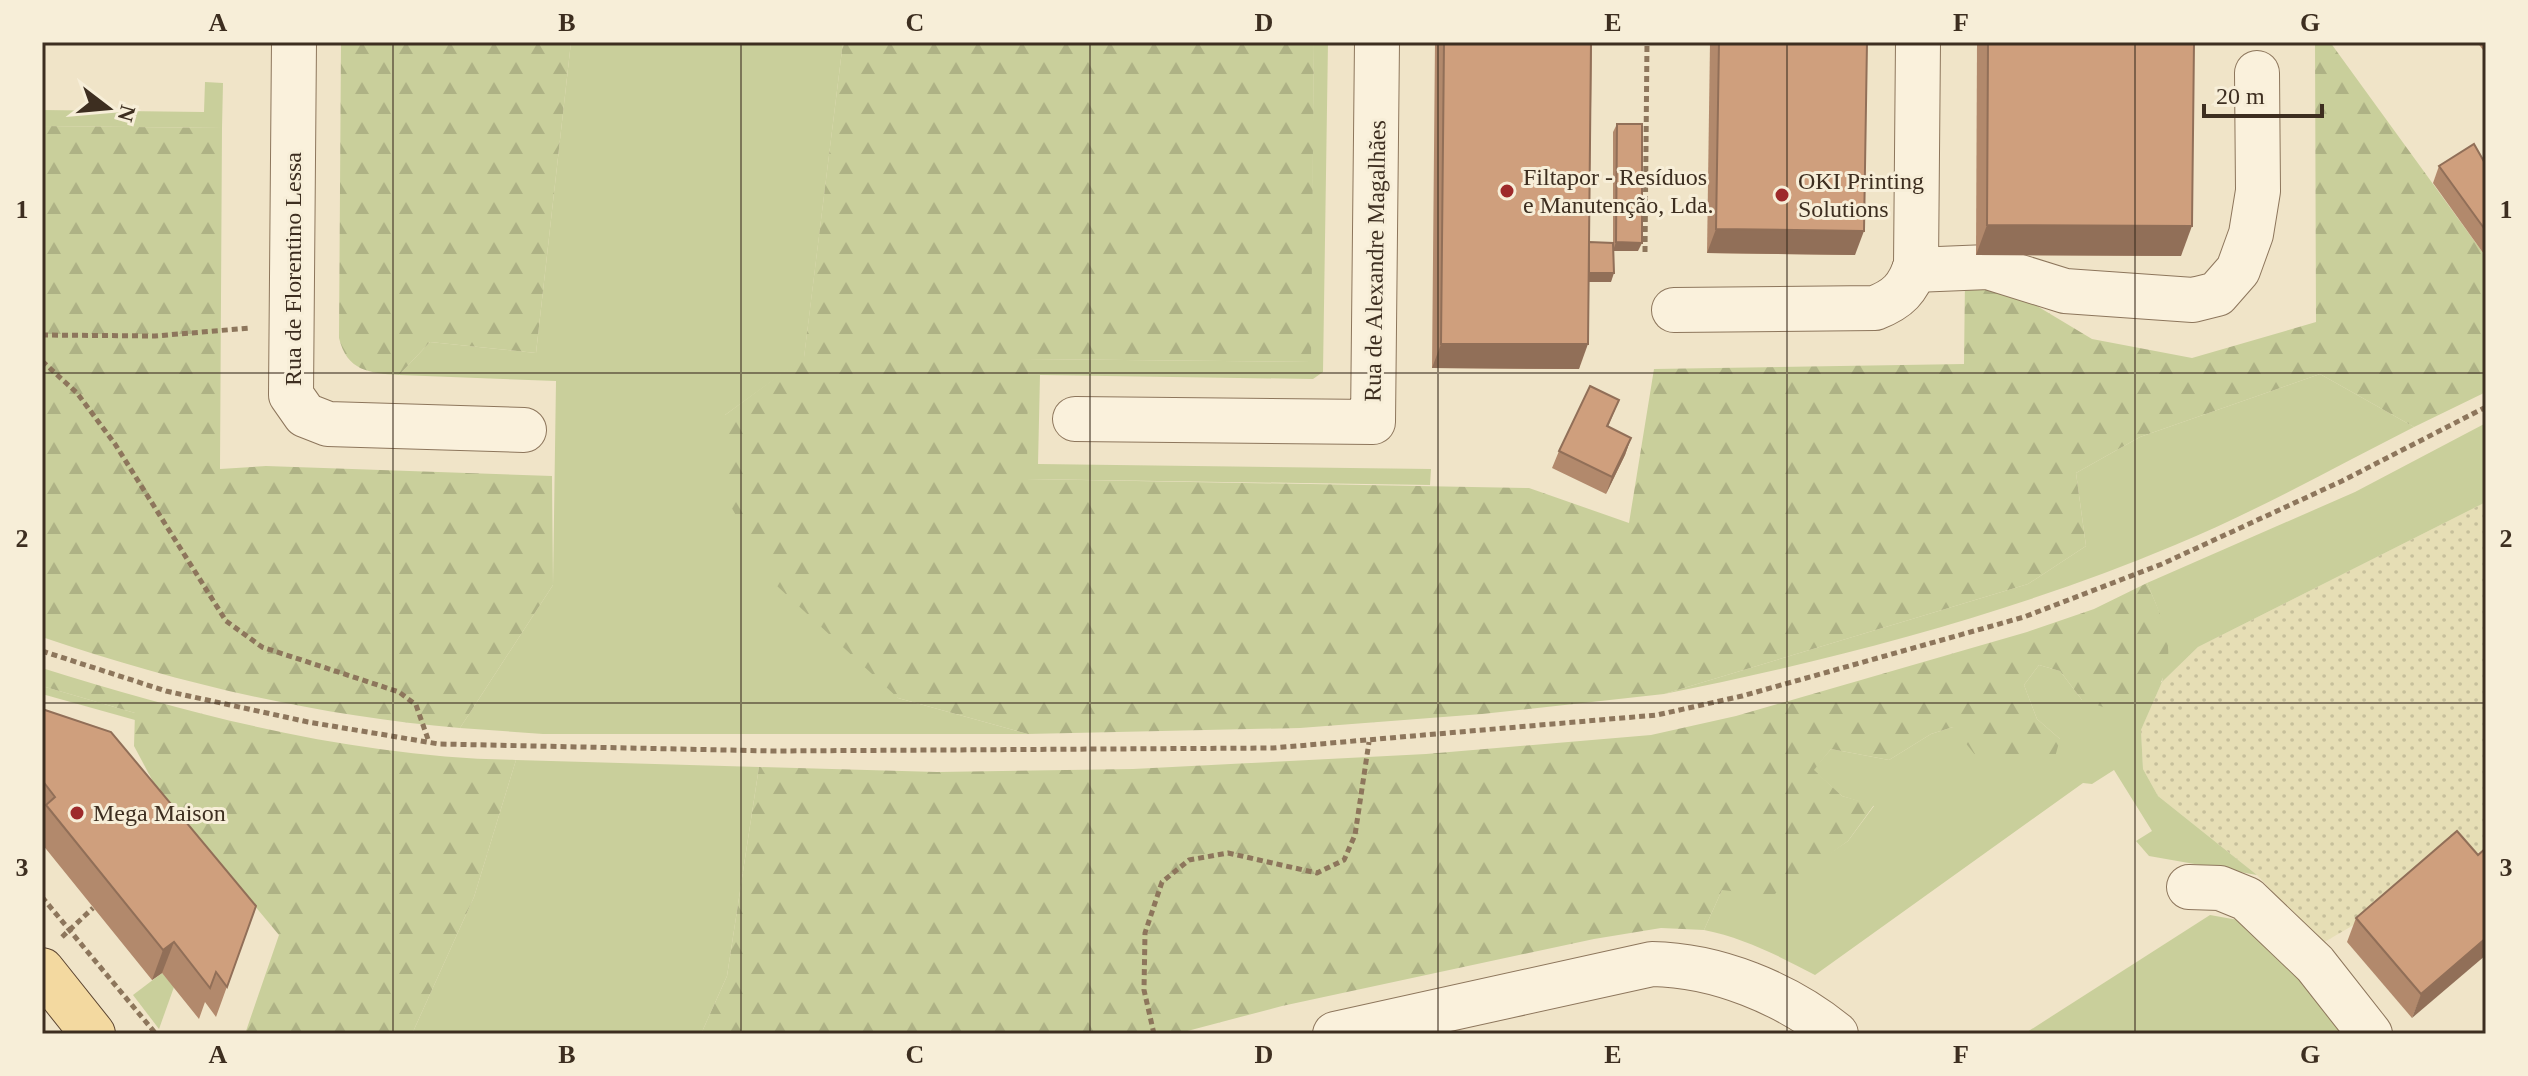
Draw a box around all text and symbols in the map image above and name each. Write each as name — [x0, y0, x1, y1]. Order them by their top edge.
text: A — [209, 8, 228, 37]
text: B — [558, 8, 576, 37]
text: C — [906, 8, 924, 37]
text: D — [1255, 8, 1273, 37]
text: E — [1604, 8, 1622, 37]
text: F — [1953, 8, 1969, 37]
text: G — [2300, 8, 2320, 37]
north arrow — [68, 68, 148, 148]
scale bar — [2204, 68, 2322, 118]
text: 20 m — [2216, 83, 2265, 109]
text: N — [113, 102, 141, 125]
street label: Rua de Alexandre Magalhães — [1360, 120, 1390, 402]
street label: Rua de Florentino Lessa — [280, 152, 306, 386]
place label: Filtapor - Resíduos e Manutenção, Lda. — [1523, 164, 1714, 218]
place label: OKI Printing Solutions — [1798, 168, 1924, 222]
marker: Filtapor - Resíduos e Manutenção, Lda. — [1498, 182, 1516, 200]
marker: OKI Printing Solutions — [1773, 186, 1791, 204]
text: 1 — [16, 195, 29, 224]
text: 1 — [2500, 195, 2513, 224]
text: 2 — [16, 524, 29, 553]
text: 2 — [2500, 524, 2513, 553]
place label: Mega Maison — [93, 800, 226, 826]
marker: Mega Maison — [68, 804, 86, 822]
text: 3 — [16, 853, 29, 882]
text: 3 — [2500, 853, 2513, 882]
text: A — [209, 1040, 228, 1069]
text: B — [558, 1040, 576, 1069]
text: C — [906, 1040, 924, 1069]
text: D — [1255, 1040, 1273, 1069]
text: E — [1604, 1040, 1622, 1069]
text: F — [1953, 1040, 1969, 1069]
text: G — [2300, 1040, 2320, 1069]

